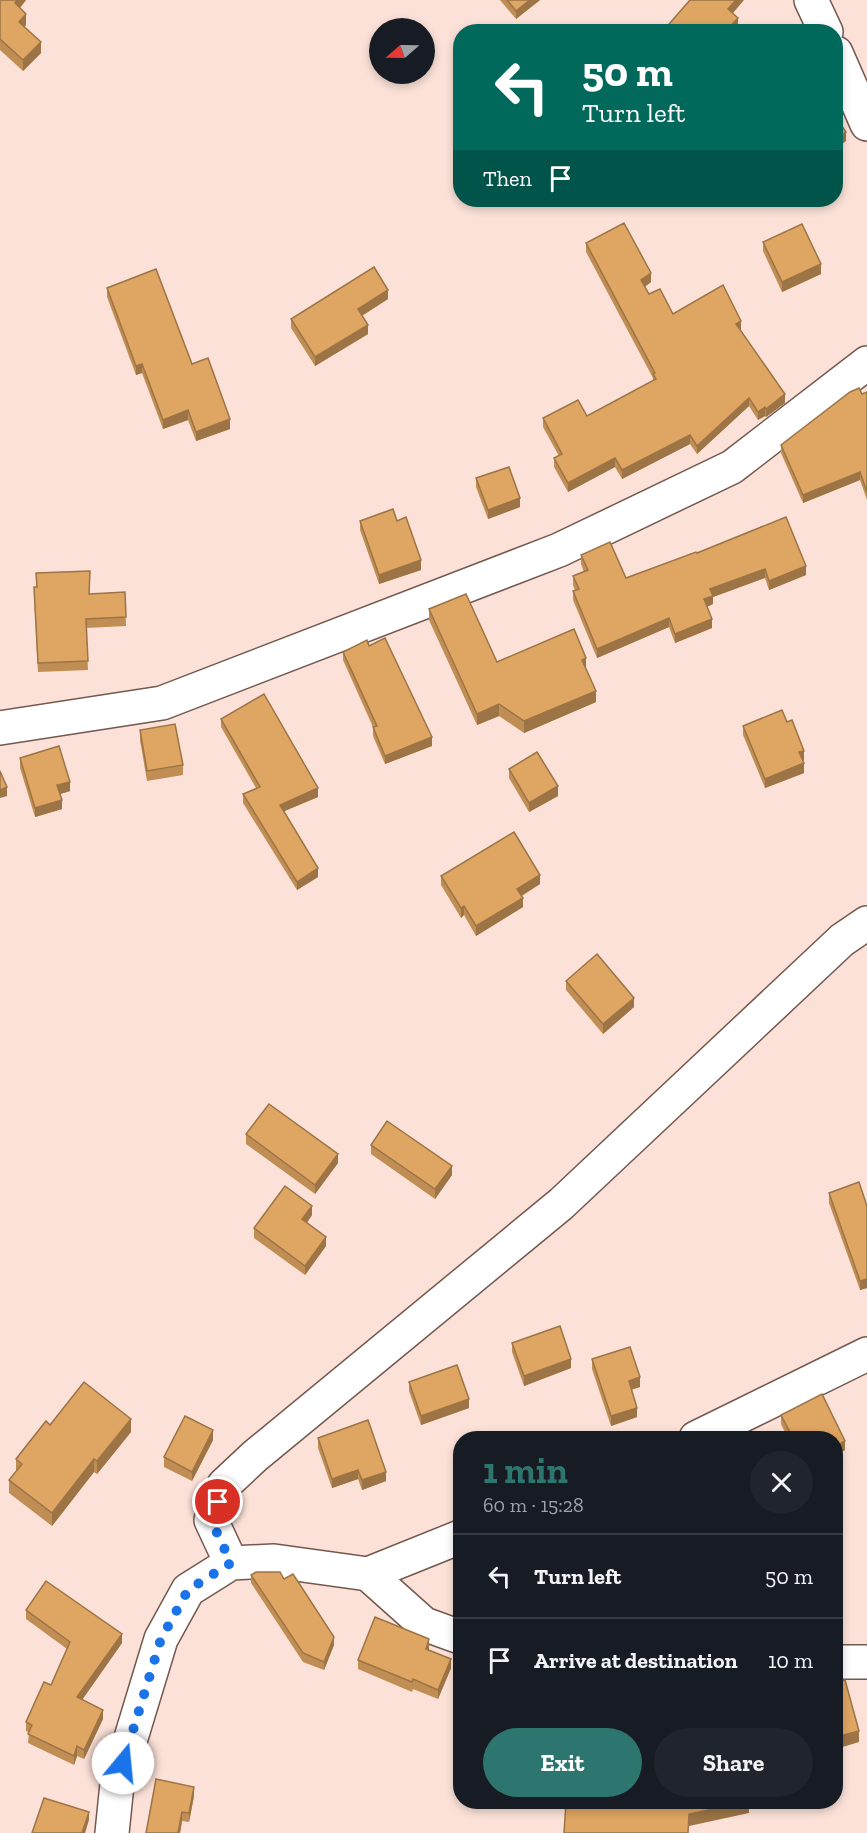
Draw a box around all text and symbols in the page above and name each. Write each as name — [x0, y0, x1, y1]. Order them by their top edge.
north arrow — [369, 18, 435, 84]
map controls — [369, 18, 435, 84]
text: 50 m — [582, 46, 673, 97]
icon: left — [483, 48, 561, 126]
text: Turn left — [582, 97, 685, 129]
icon: arrive — [544, 162, 577, 195]
text: Then — [483, 165, 532, 192]
text: 1 min — [483, 1449, 568, 1492]
button: close — [750, 1451, 813, 1514]
pin — [192, 1476, 243, 1527]
icon: arrive — [201, 1485, 234, 1518]
text: 60 m · 15:28 — [483, 1493, 584, 1517]
icon: left — [483, 1560, 516, 1593]
text: Turn left — [534, 1563, 621, 1590]
text: 50 m — [765, 1563, 813, 1590]
icon: arrive — [483, 1644, 516, 1677]
text: Arrive at destination — [534, 1647, 737, 1674]
text: 10 m — [768, 1647, 813, 1674]
button: Exit — [483, 1728, 642, 1797]
button: Share — [654, 1728, 813, 1797]
position arrow — [91, 1731, 155, 1795]

